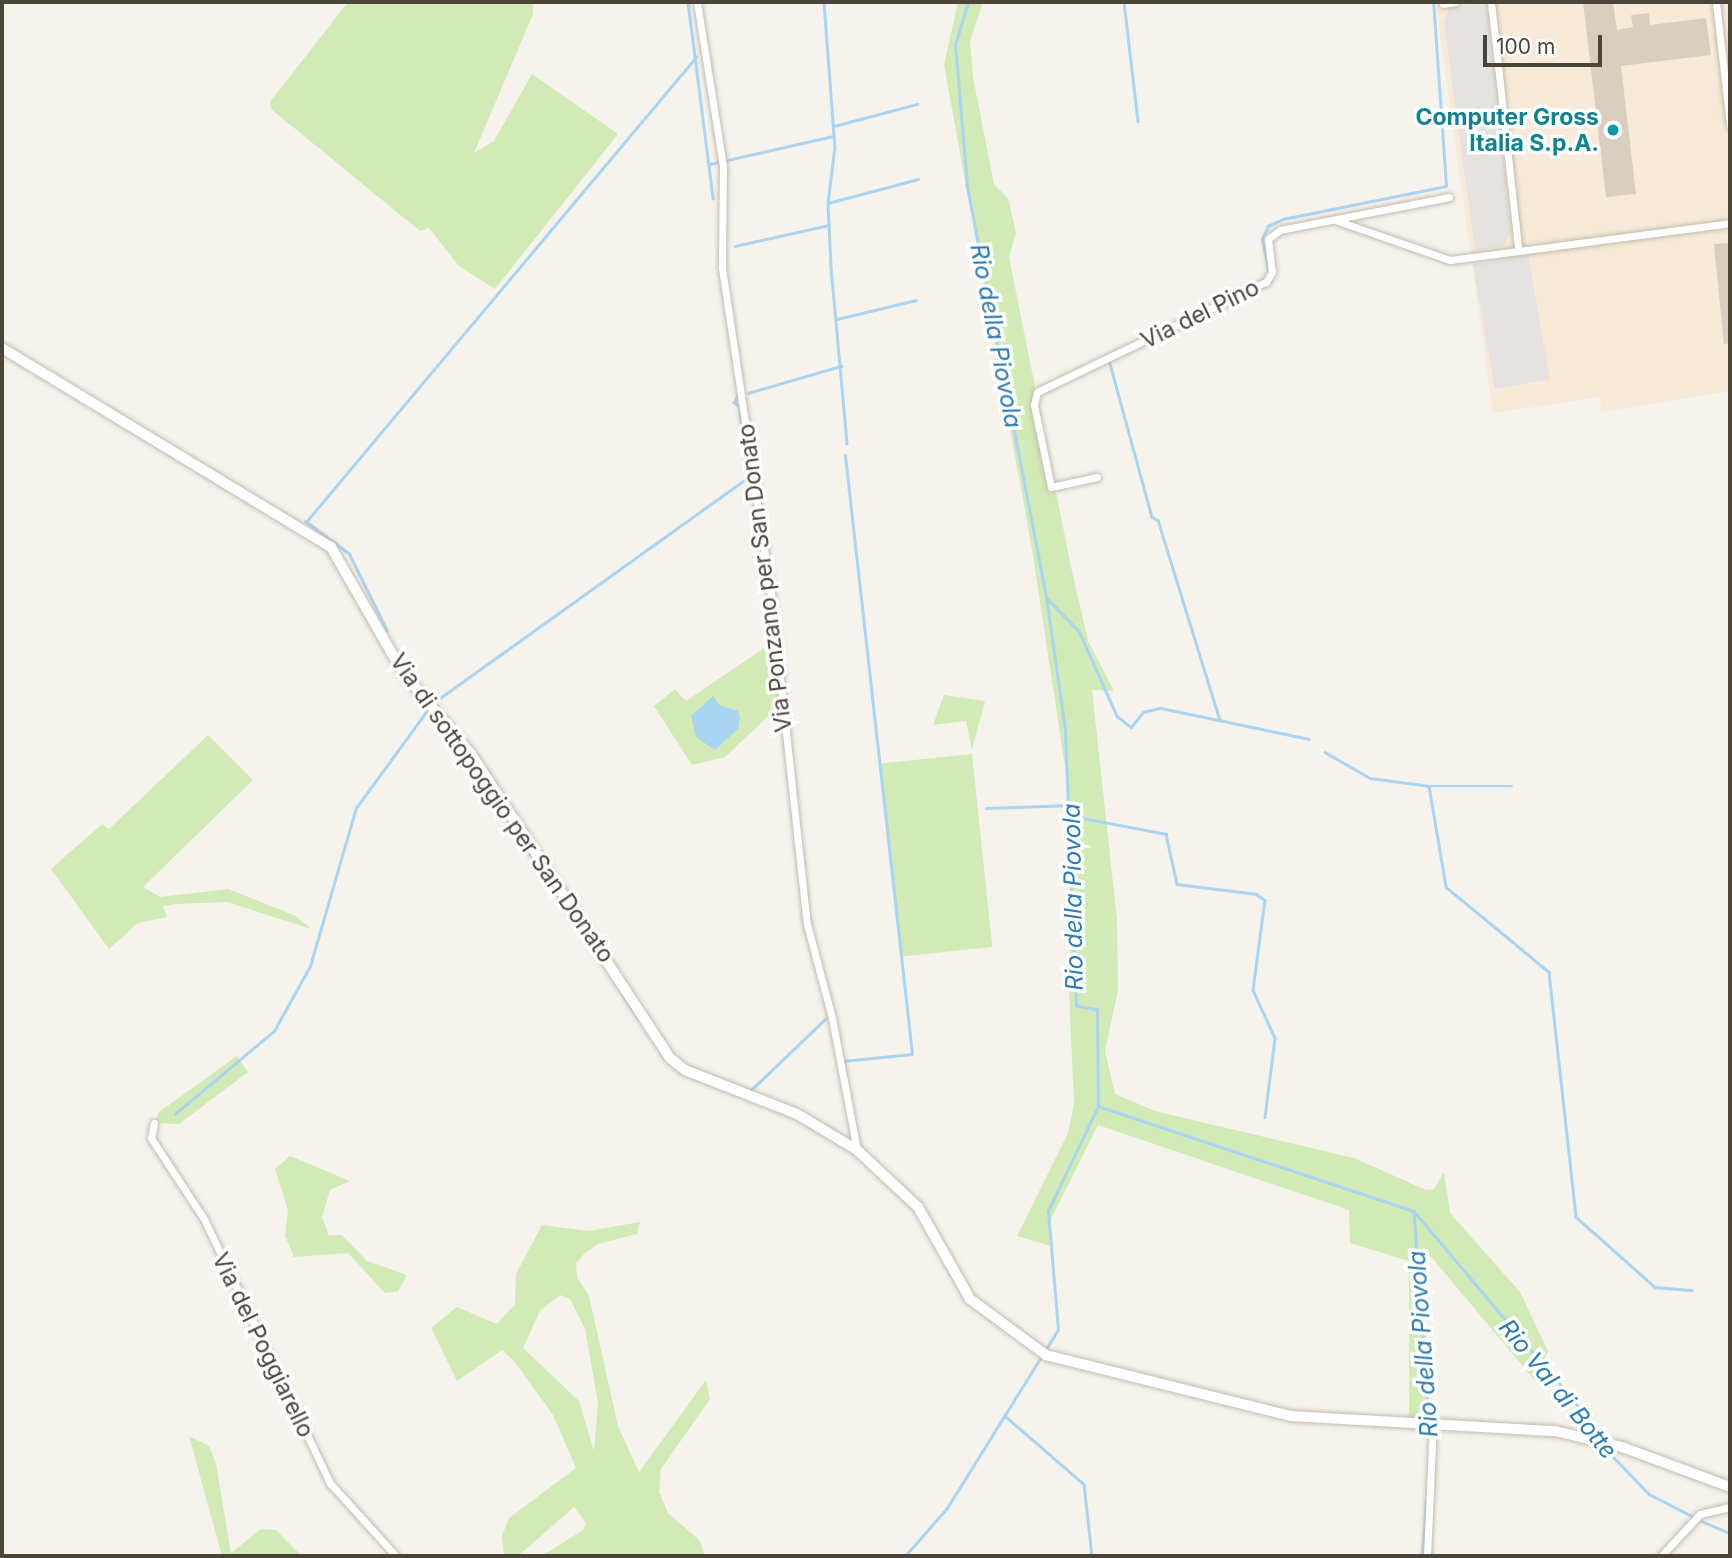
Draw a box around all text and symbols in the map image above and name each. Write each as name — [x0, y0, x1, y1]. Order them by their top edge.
scale bar — [1487, 21, 1606, 65]
text: 100 m — [1496, 34, 1555, 59]
place label: Computer Gross Italia S.p.A. — [1415, 103, 1599, 157]
marker: Computer Gross Italia S.p.A. — [1605, 122, 1621, 138]
water label: Rio della Piovola — [964, 241, 1028, 431]
street label: Via del Pino — [1136, 274, 1264, 354]
street label: Via Ponzano per San Donato — [732, 422, 798, 734]
street label: Via di sottopoggio per San Donato — [384, 648, 620, 968]
water label: Rio della Piovola — [1057, 803, 1089, 991]
street label: Via del Poggiarello — [206, 1248, 320, 1442]
water label: Rio della Piovola — [1402, 1250, 1444, 1438]
water label: Rio Val di Botte — [1493, 1313, 1623, 1465]

